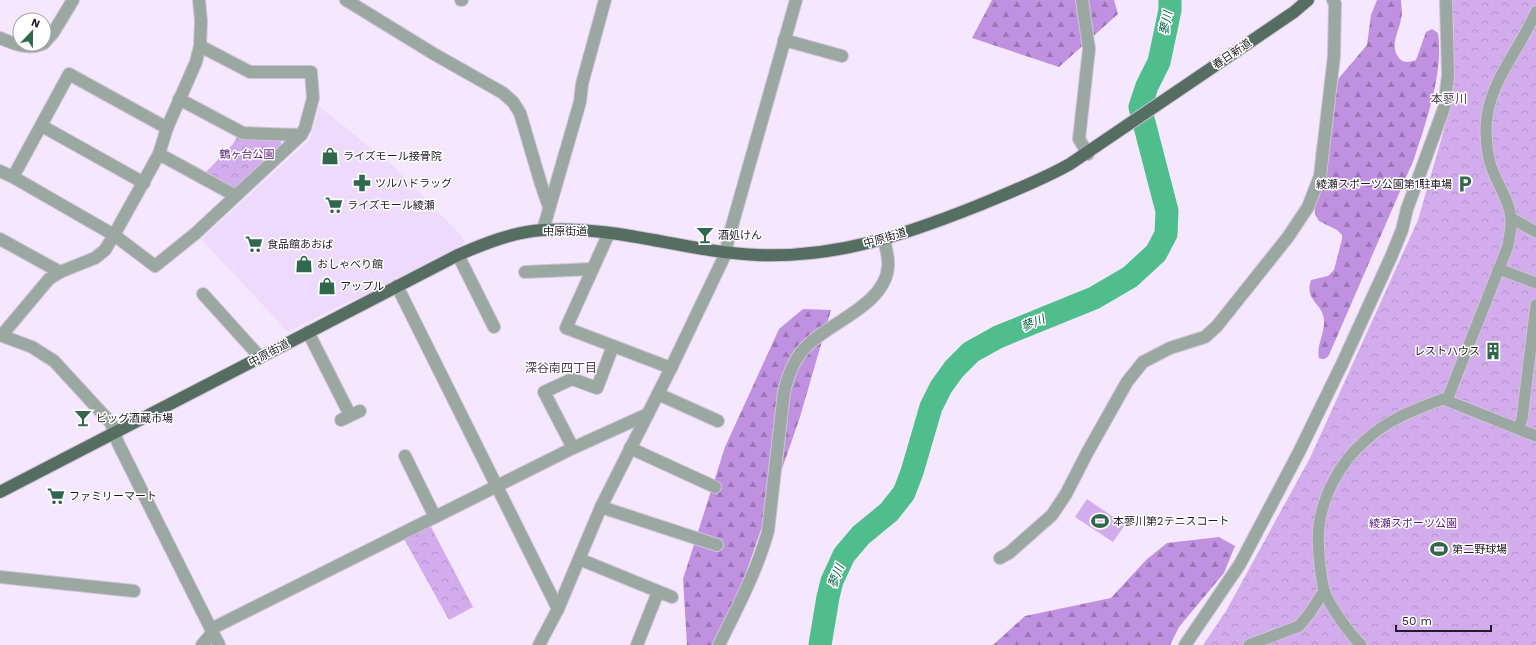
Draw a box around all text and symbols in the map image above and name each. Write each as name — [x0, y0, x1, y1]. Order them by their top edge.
water label: 蓼川 — [1157, 8, 1175, 36]
north arrow — [12, 12, 52, 52]
text: N — [29, 16, 42, 31]
street label: 春日新道 — [1210, 36, 1254, 72]
district label: 本蓼川 — [1431, 92, 1467, 106]
shop icon: ライズモール接骨院 — [320, 146, 340, 166]
park label: 鶴ヶ台公園 — [220, 148, 275, 161]
place label: ライズモール接骨院 — [343, 150, 442, 163]
pharmacy icon: ツルハドラッグ — [352, 173, 372, 193]
parking icon: 綾瀬スポーツ公園第1駐車場 — [1455, 174, 1475, 194]
place label: ツルハドラッグ — [375, 177, 452, 190]
place label: 綾瀬スポーツ公園第1駐車場 — [1316, 178, 1452, 191]
supermarket icon: ライズモール綾瀬 — [324, 195, 344, 215]
place label: ライズモール綾瀬 — [347, 199, 435, 212]
street label: 中原街道 — [543, 225, 587, 238]
bar icon: 酒処けん — [695, 225, 715, 245]
street label: 中原街道 — [862, 226, 908, 250]
place label: 酒処けん — [718, 229, 762, 242]
supermarket icon: 食品館あおば — [244, 234, 264, 254]
place label: 食品館あおば — [267, 238, 333, 251]
shop icon: おしゃべり館 — [294, 254, 314, 274]
place label: おしゃべり館 — [317, 258, 383, 271]
shop icon: アップル — [317, 276, 337, 296]
place label: アップル — [340, 280, 384, 293]
water label: 蓼川 — [1019, 311, 1049, 334]
street label: 中原街道 — [247, 337, 291, 369]
building icon: レストハウス — [1483, 341, 1503, 361]
place label: レストハウス — [1414, 345, 1480, 358]
district label: 深谷南四丁目 — [525, 361, 597, 375]
bar icon: ビッグ酒蔵市場 — [73, 408, 93, 428]
place label: ビッグ酒蔵市場 — [96, 412, 173, 425]
supermarket icon: ファミリーマート — [46, 486, 66, 506]
place label: ファミリーマート — [69, 490, 157, 503]
sports icon: 本蓼川第2テニスコート — [1090, 511, 1110, 531]
place label: 本蓼川第2テニスコート — [1113, 515, 1229, 528]
park label: 綾瀬スポーツ公園 — [1369, 517, 1457, 530]
sports icon: 第二野球場 — [1429, 539, 1449, 559]
place label: 第二野球場 — [1452, 543, 1507, 556]
water label: 蓼川 — [825, 560, 848, 590]
scale bar — [1396, 607, 1491, 633]
text: 50 m — [1402, 614, 1432, 628]

